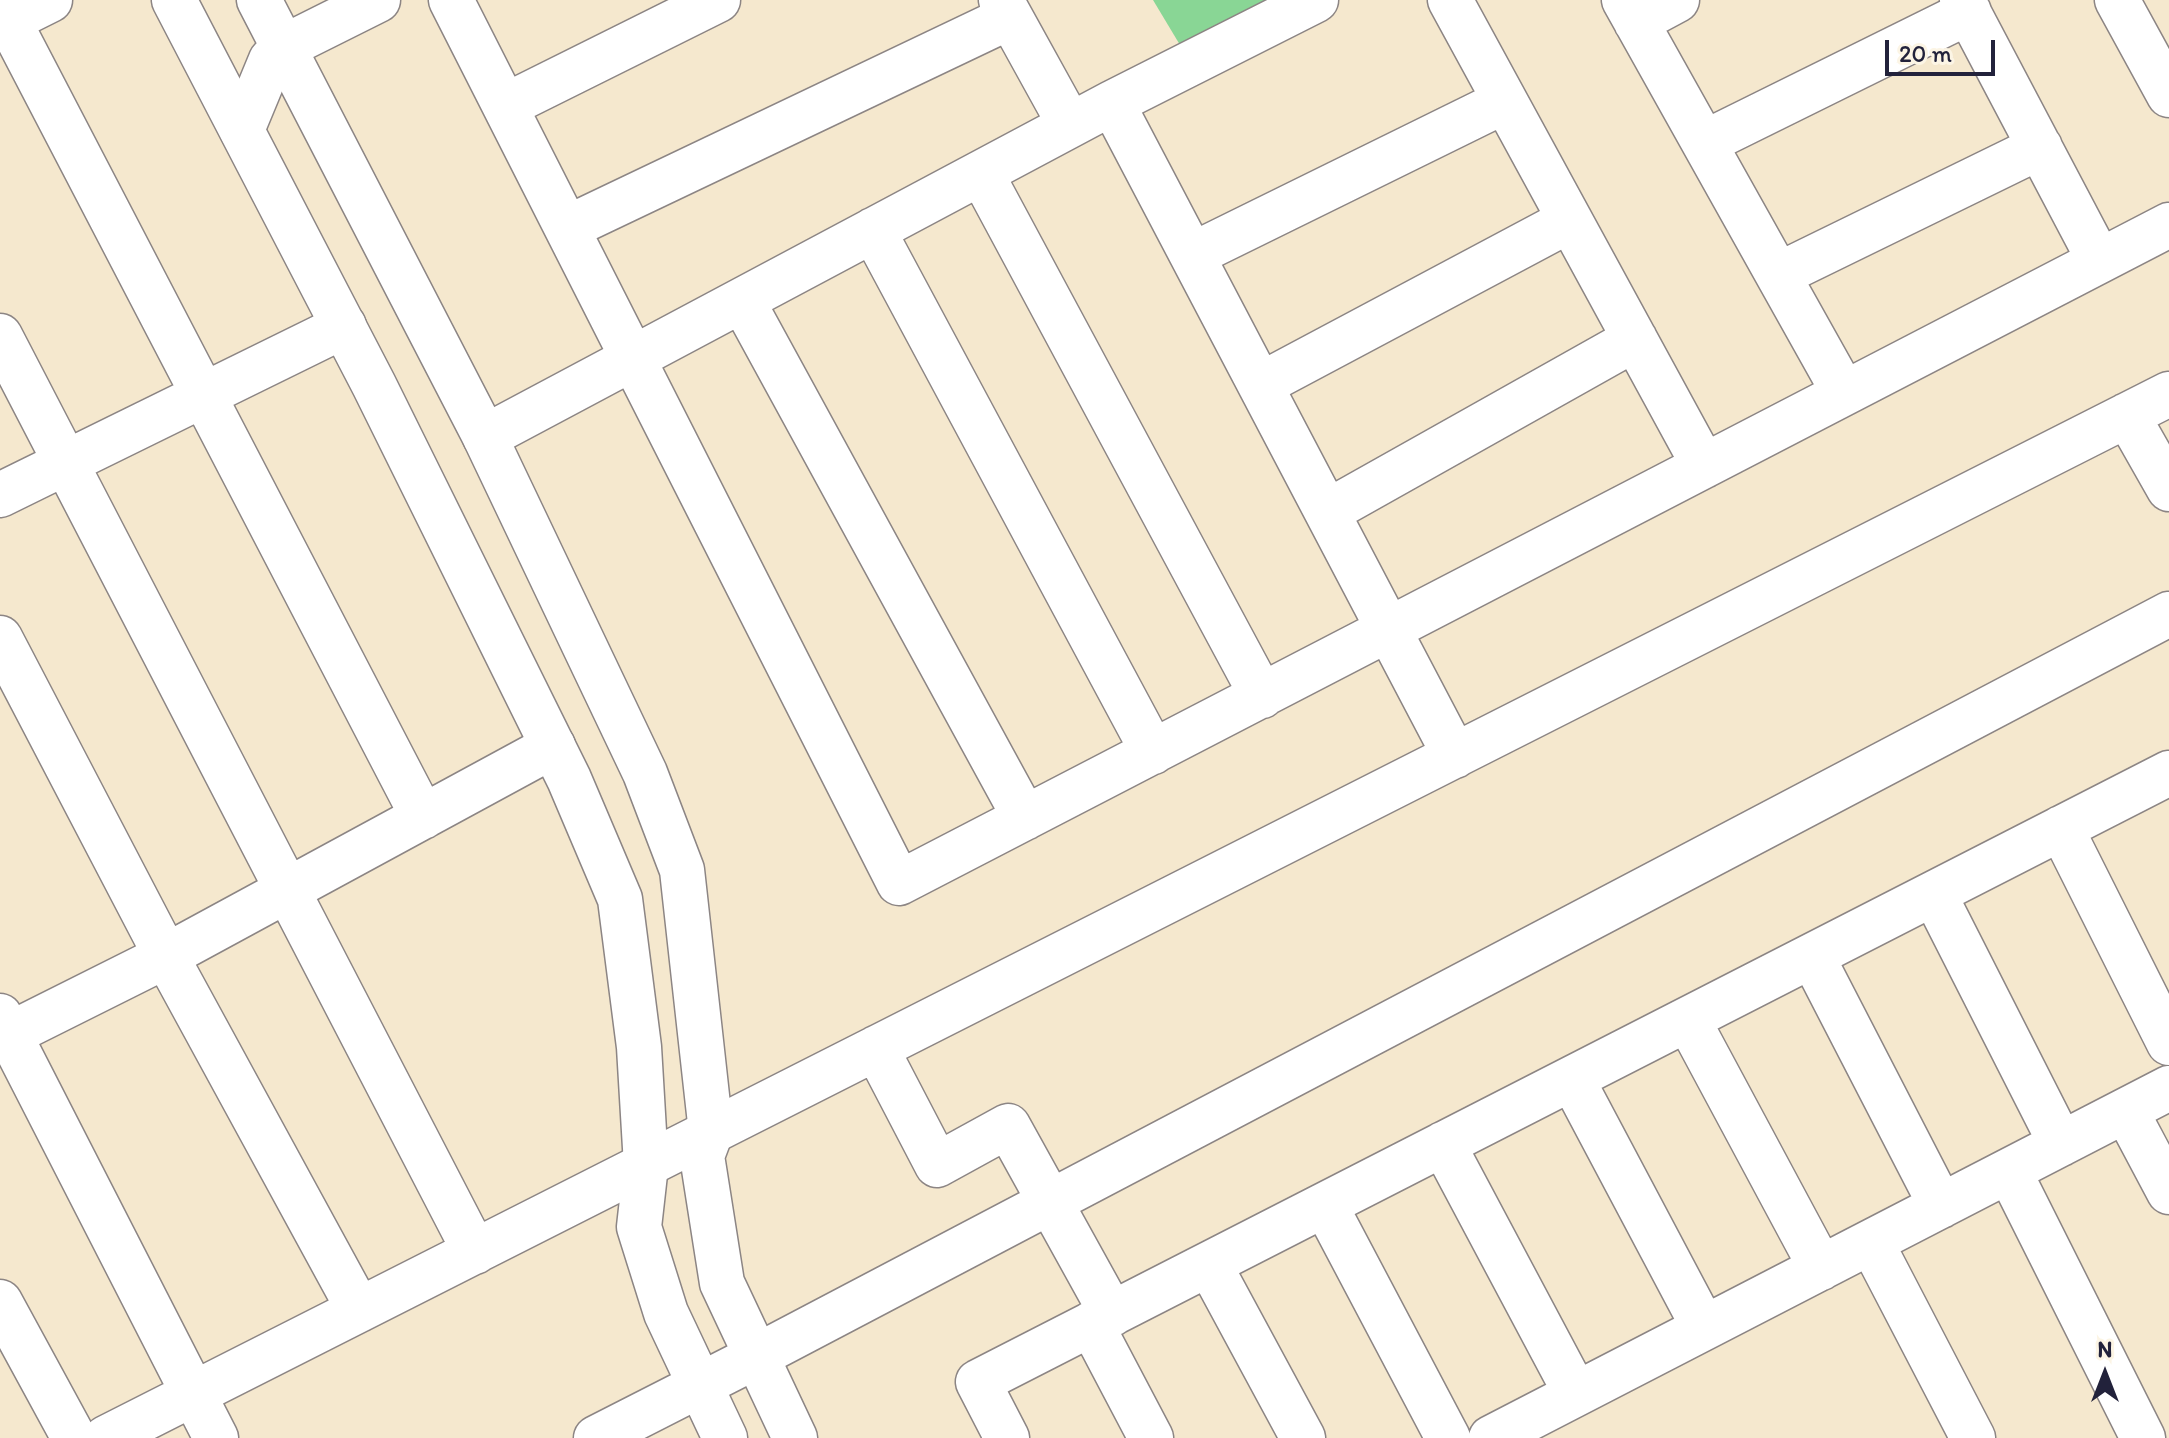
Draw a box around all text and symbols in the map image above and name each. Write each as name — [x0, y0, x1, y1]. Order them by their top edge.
scale bar — [1889, 24, 1999, 74]
text: 20 m — [1899, 39, 1952, 68]
north arrow — [2065, 1334, 2145, 1414]
text: N — [2098, 1336, 2112, 1363]

